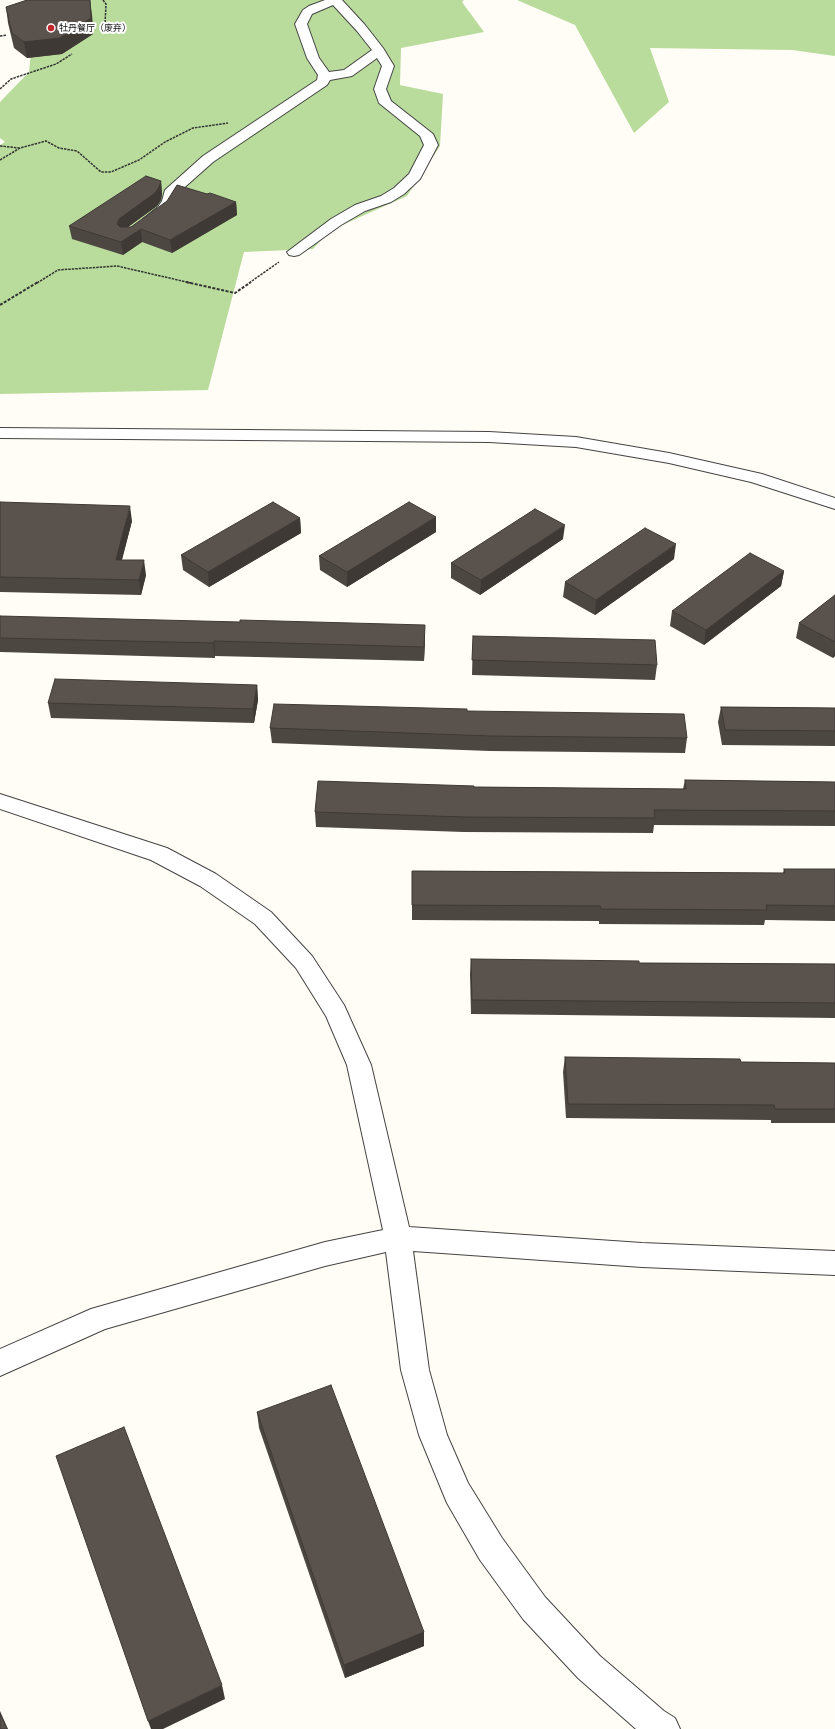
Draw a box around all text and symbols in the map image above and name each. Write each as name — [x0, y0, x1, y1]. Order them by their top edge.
marker: 牡丹餐厅（废弃） — [46, 23, 56, 33]
place label: 牡丹餐厅（废弃） — [59, 23, 131, 33]

